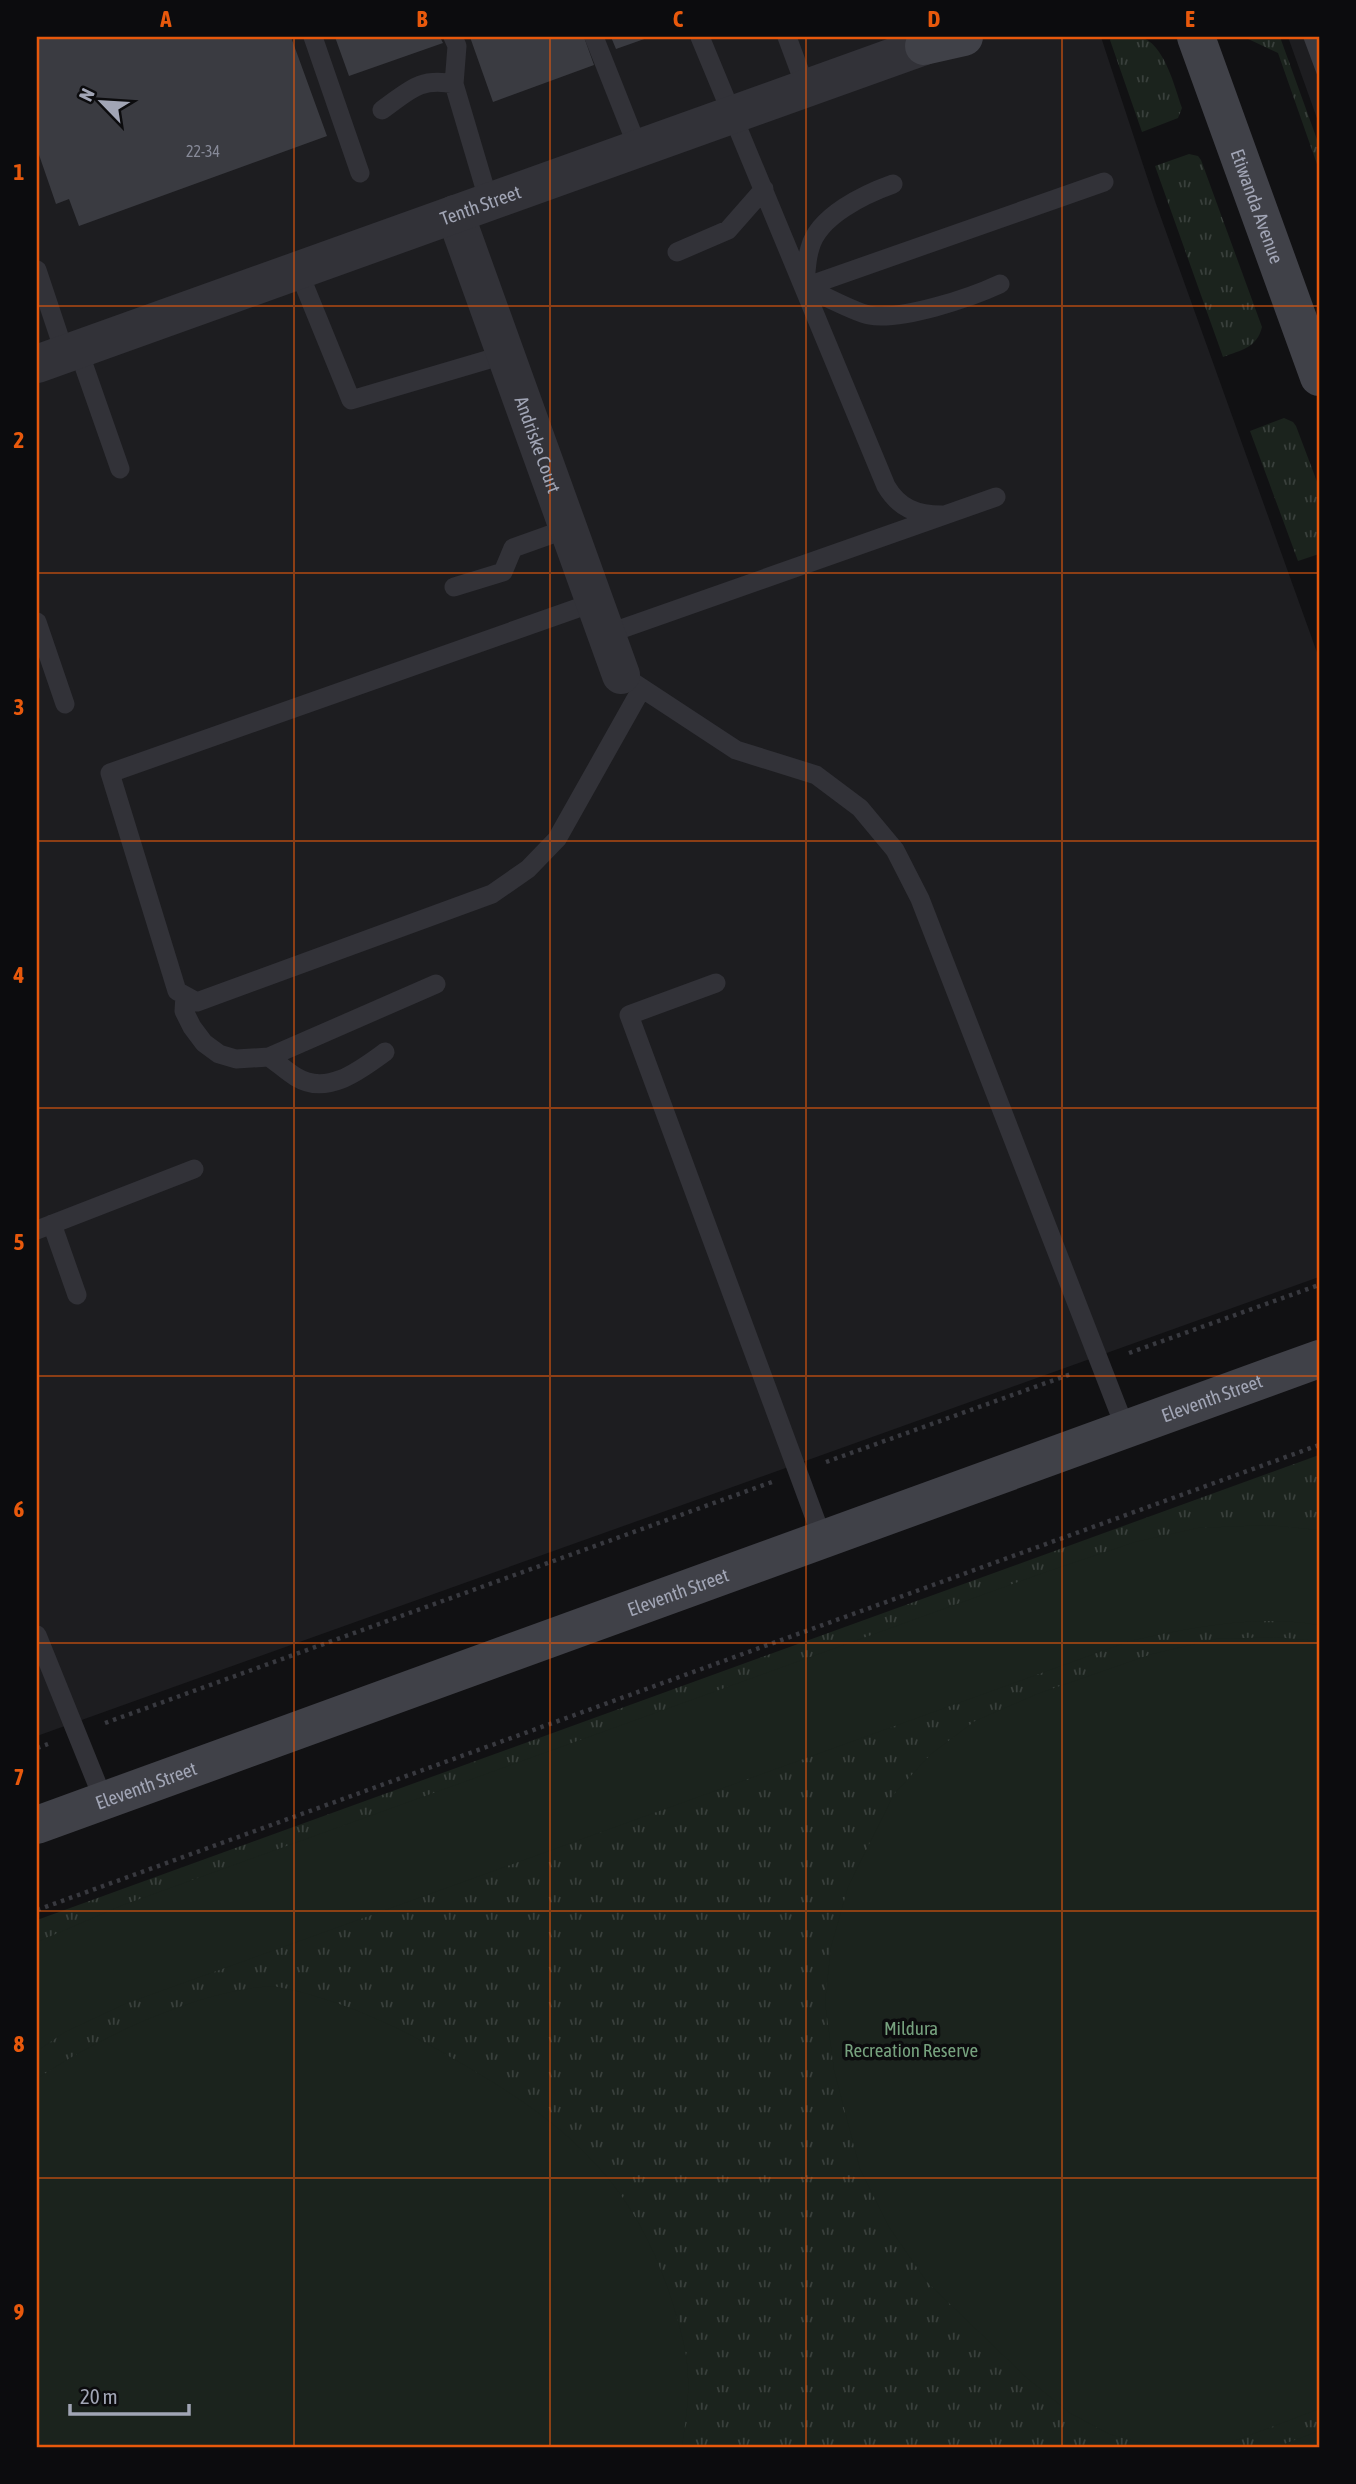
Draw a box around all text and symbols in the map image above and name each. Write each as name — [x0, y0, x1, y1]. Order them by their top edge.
text: A — [159, 6, 172, 32]
text: B — [417, 6, 428, 32]
text: C — [673, 6, 684, 32]
text: D — [928, 6, 941, 32]
text: E — [1185, 6, 1195, 32]
north arrow — [66, 66, 136, 136]
text: N — [74, 85, 99, 105]
house number: 22-34 — [186, 142, 220, 160]
street label: Etiwanda Avenue — [1226, 146, 1288, 267]
text: 1 — [14, 159, 25, 185]
street label: Tenth Street — [437, 181, 524, 230]
street label: Andriske Court — [511, 393, 565, 496]
text: 2 — [14, 427, 24, 453]
text: 3 — [14, 694, 24, 720]
text: 4 — [13, 962, 25, 988]
text: 5 — [14, 1229, 25, 1255]
street label: Eleventh Street — [1158, 1370, 1265, 1426]
text: 6 — [14, 1496, 25, 1522]
street label: Eleventh Street — [624, 1564, 732, 1620]
street label: Eleventh Street — [92, 1757, 200, 1814]
text: 7 — [14, 1764, 24, 1790]
park label: Mildura Recreation Reserve — [844, 2017, 978, 2061]
text: 8 — [14, 2031, 25, 2057]
text: 9 — [14, 2299, 25, 2325]
scale bar — [70, 2372, 189, 2416]
text: 20 m — [80, 2384, 118, 2408]

